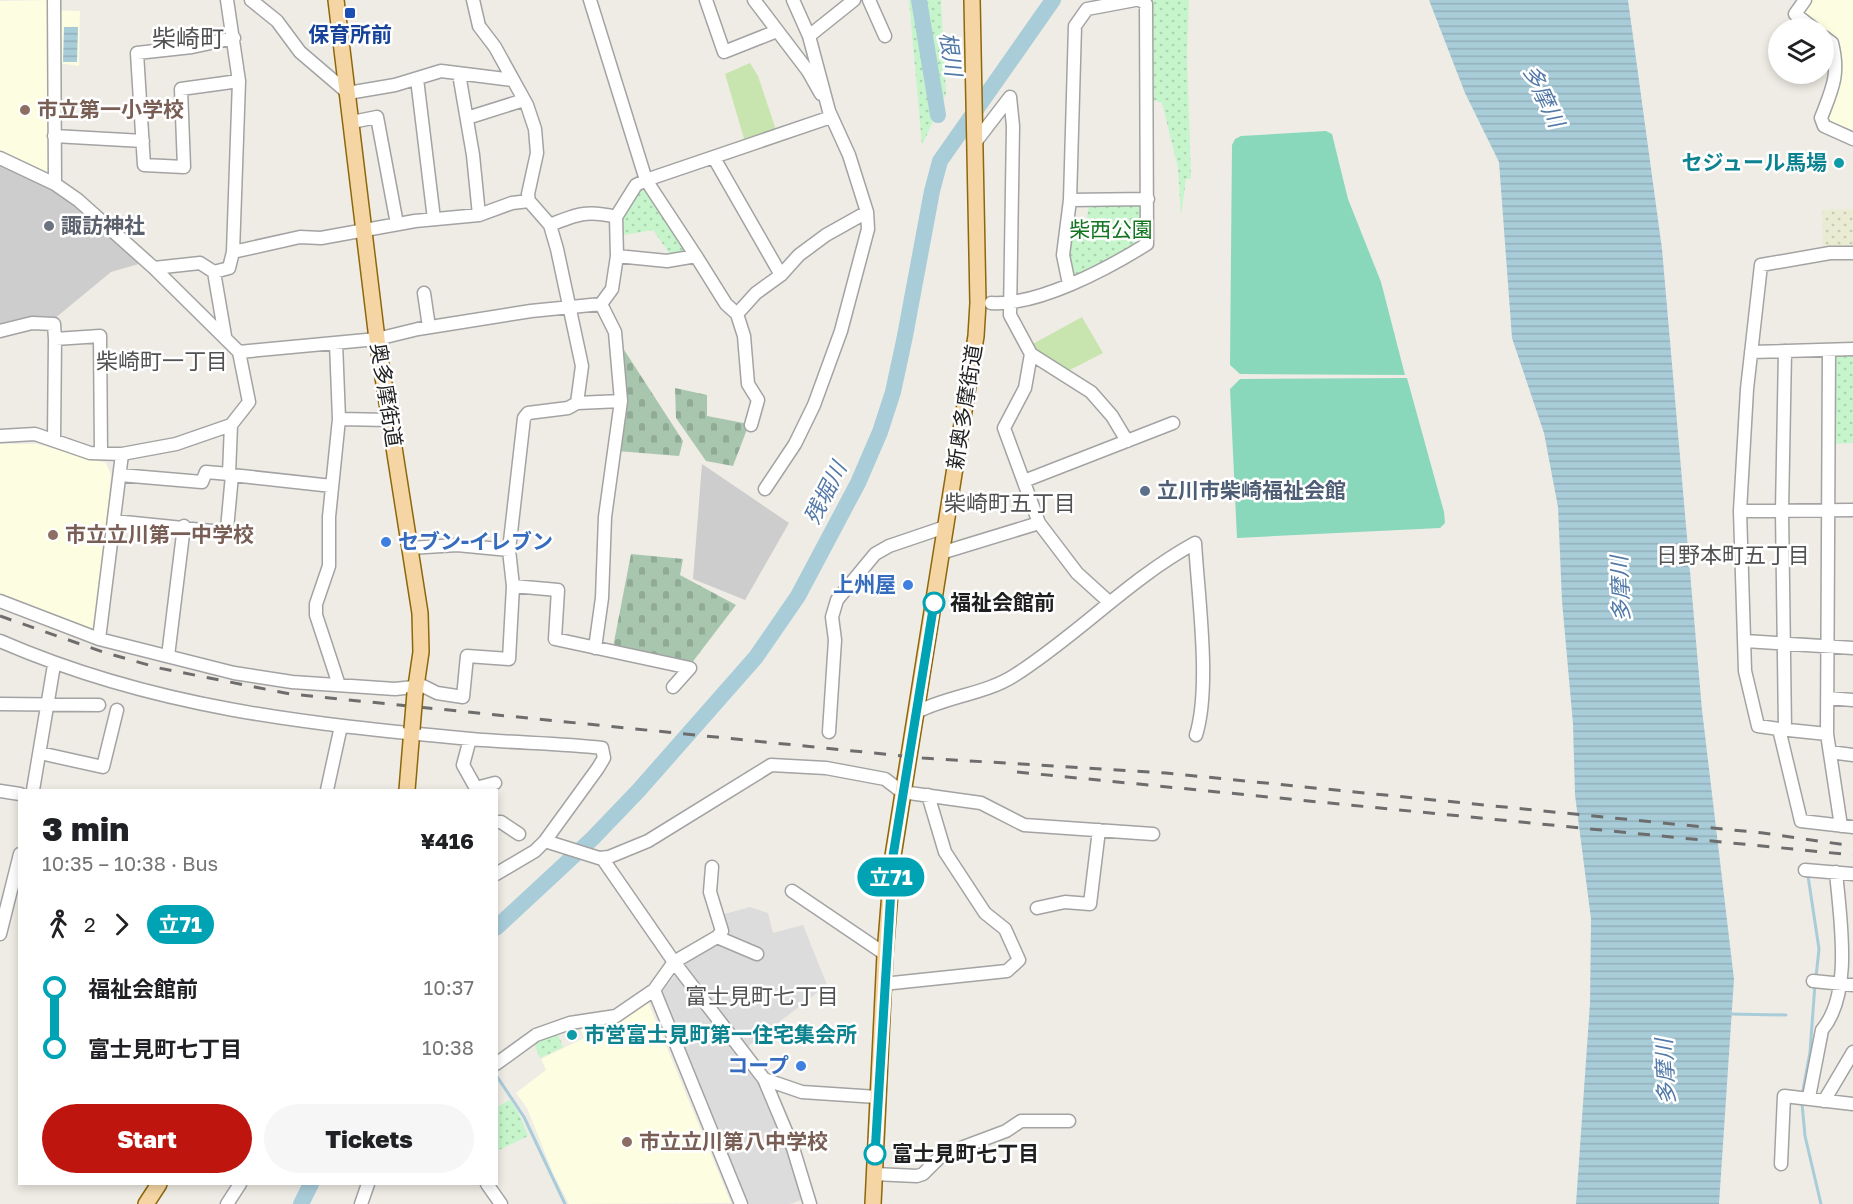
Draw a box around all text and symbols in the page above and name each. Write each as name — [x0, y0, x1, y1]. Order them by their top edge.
marker: 保育所前 — [343, 6, 357, 20]
map controls — [1768, 18, 1834, 84]
button: layers — [1768, 18, 1834, 84]
place label: 保育所前 — [308, 21, 392, 47]
district label: 柴崎町 — [152, 23, 224, 52]
water label: 根川 — [935, 30, 969, 80]
water label: 多摩川 — [1518, 60, 1571, 133]
place label: 市立第一小学校 — [37, 96, 184, 122]
marker: 市立第一小学校 — [18, 103, 32, 117]
place label: セジュール馬場 — [1681, 149, 1827, 175]
marker: セジュール馬場 — [1832, 156, 1846, 170]
place label: 諏訪神社 — [61, 212, 145, 238]
park label: 柴西公園 — [1069, 216, 1153, 242]
marker: 諏訪神社 — [42, 219, 56, 233]
street label: 奥多摩街道 — [366, 341, 408, 449]
street label: 新奥多摩街道 — [941, 343, 987, 471]
district label: 柴崎町一丁目 — [96, 347, 228, 374]
water label: 残堀川 — [798, 455, 852, 528]
place label: 立川市柴崎福祉会館 — [1157, 477, 1346, 503]
marker: 立川市柴崎福祉会館 — [1138, 484, 1152, 498]
district label: 柴崎町五丁目 — [944, 489, 1076, 516]
place label: 市立立川第一中学校 — [65, 521, 254, 547]
marker: 市立立川第一中学校 — [46, 528, 60, 542]
place label: セブン-イレブン — [398, 528, 553, 554]
marker: セブン-イレブン — [379, 535, 393, 549]
district label: 日野本町五丁目 — [1656, 541, 1810, 568]
water label: 多摩川 — [1605, 554, 1634, 622]
place label: 上州屋 — [833, 571, 896, 597]
marker: 上州屋 — [901, 578, 915, 592]
place label: 福祉会館前 — [950, 589, 1055, 615]
marker: 福祉会館前 — [923, 592, 945, 614]
text: 3 min — [42, 809, 129, 848]
text: ¥416 — [420, 827, 474, 854]
text: 10:35 – 10:38 · Bus — [42, 851, 218, 875]
line badge: 立71 — [856, 858, 926, 896]
text: 立71 — [869, 864, 913, 890]
icon: walk — [42, 908, 75, 941]
icon: forward — [105, 908, 138, 941]
text: 立71 — [159, 911, 202, 937]
text: 2 — [84, 912, 96, 936]
text: 福祉会館前 — [88, 975, 198, 1002]
text: 10:37 — [424, 975, 474, 999]
district label: 富士見町七丁目 — [685, 982, 839, 1009]
place label: 市営富士見町第一住宅集会所 — [584, 1021, 857, 1047]
marker: 市営富士見町第一住宅集会所 — [565, 1028, 579, 1042]
text: 富士見町七丁目 — [88, 1035, 242, 1062]
text: 10:38 — [422, 1035, 474, 1059]
water label: 多摩川 — [1649, 1036, 1680, 1106]
place label: コープ — [727, 1052, 789, 1078]
marker: コープ — [794, 1059, 808, 1073]
button: Start — [42, 1104, 252, 1173]
button: Tickets — [264, 1104, 474, 1173]
place label: 市立立川第八中学校 — [639, 1128, 828, 1154]
marker: 市立立川第八中学校 — [620, 1135, 634, 1149]
place label: 富士見町七丁目 — [892, 1140, 1039, 1166]
marker: 富士見町七丁目 — [864, 1143, 886, 1165]

